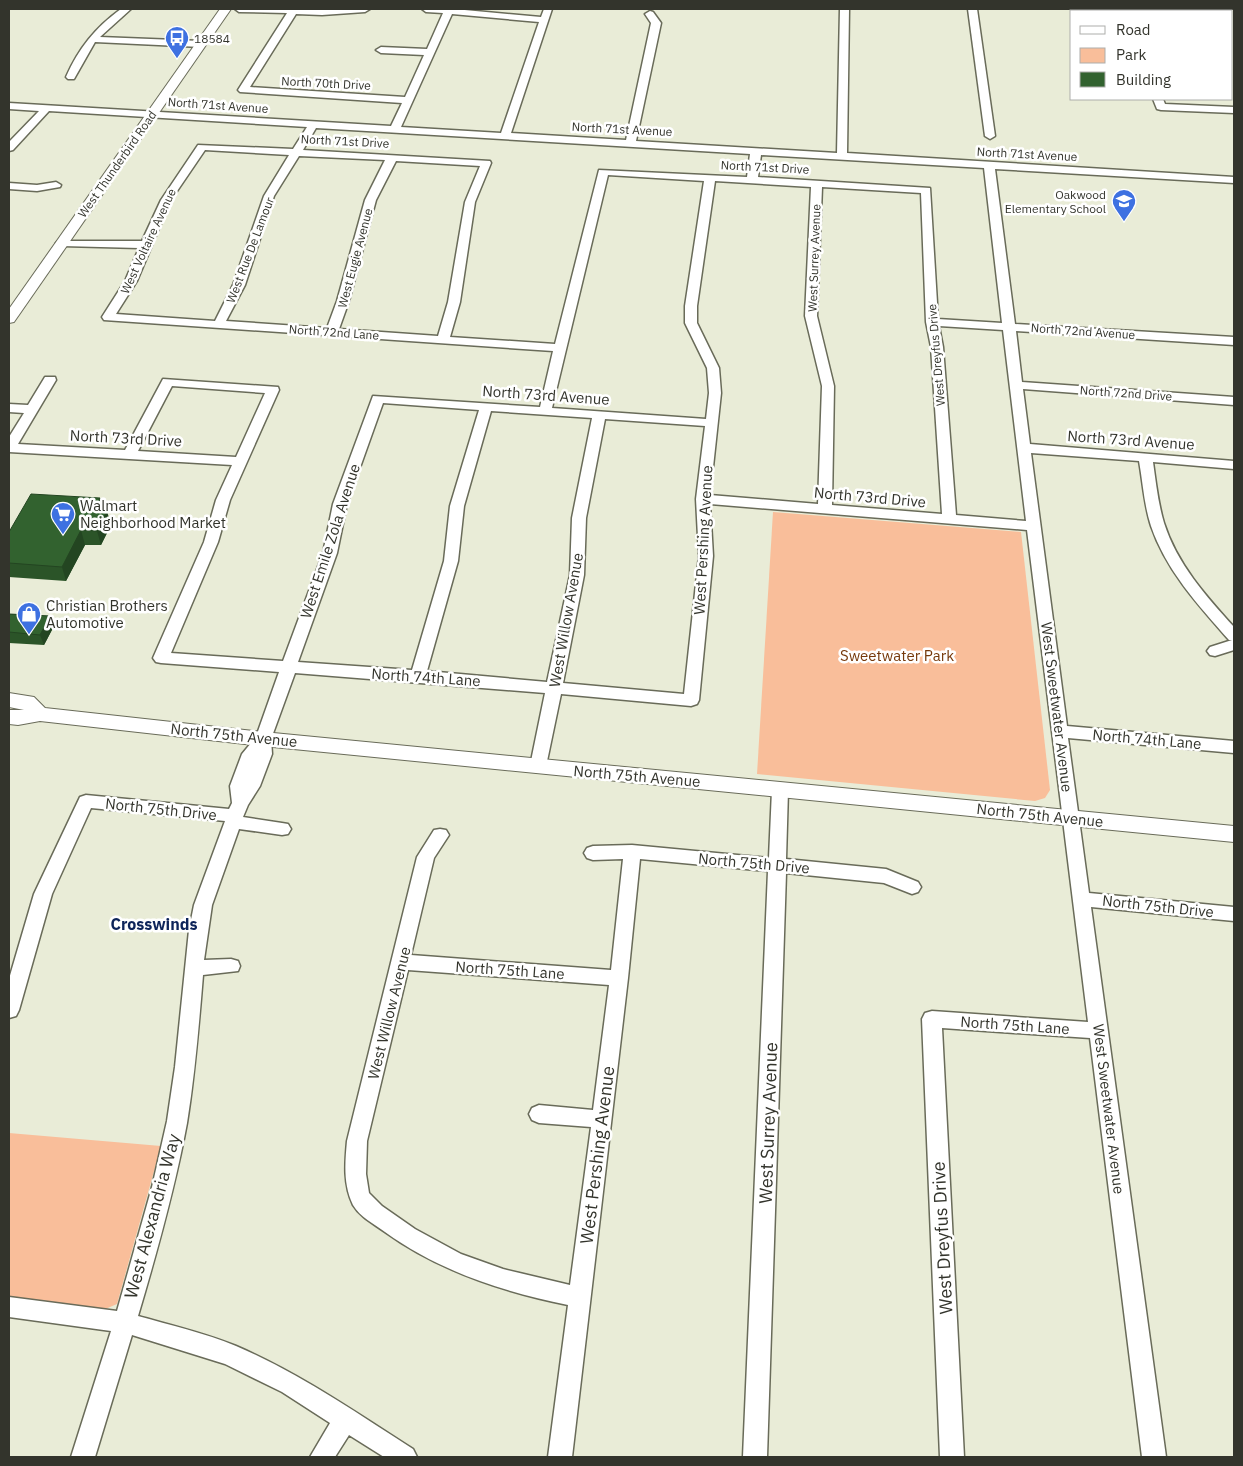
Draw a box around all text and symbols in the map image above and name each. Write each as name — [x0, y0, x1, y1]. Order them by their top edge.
legend — [1070, 10, 1233, 100]
text: Road — [1116, 20, 1151, 39]
bus stop icon: 18584 — [164, 25, 190, 59]
place label: 18584 — [194, 31, 230, 46]
text: Park — [1116, 45, 1146, 64]
text: Building — [1116, 70, 1171, 89]
street label: North 70th Drive — [281, 73, 372, 93]
street label: North 71st Avenue — [167, 94, 269, 116]
street label: West Thunderbird Road — [74, 108, 160, 220]
street label: North 71st Avenue — [571, 119, 673, 139]
street label: North 71st Drive — [300, 131, 390, 151]
street label: North 71st Avenue — [976, 144, 1078, 164]
street label: North 71st Drive — [720, 157, 810, 177]
street label: West Voltaire Avenue — [117, 186, 179, 296]
place label: Oakwood Elementary School — [1005, 187, 1106, 216]
school or university icon: Oakwood Elementary School — [1111, 188, 1137, 222]
street label: West Rue De Lamour — [223, 194, 277, 305]
street label: West Surrey Avenue — [805, 203, 823, 312]
street label: West Eugie Avenue — [334, 206, 376, 309]
street label: West Dreyfus Drive — [924, 303, 948, 407]
street label: North 72nd Avenue — [1030, 320, 1136, 342]
street label: North 72nd Lane — [288, 321, 380, 343]
street label: North 73rd Avenue — [482, 381, 610, 409]
street label: North 72nd Drive — [1079, 382, 1173, 404]
street label: North 73rd Drive — [69, 426, 183, 450]
street label: North 73rd Avenue — [1067, 426, 1195, 454]
street label: West Emile Zola Avenue — [296, 461, 364, 621]
street label: West Pershing Avenue — [690, 465, 716, 615]
street label: North 73rd Drive — [813, 483, 927, 511]
place label: Walmart Neighborhood Market — [80, 496, 226, 532]
supermarket icon: Walmart Neighborhood Market — [50, 501, 76, 535]
street label: West Willow Avenue — [545, 551, 587, 689]
place label: Christian Brothers Automotive — [46, 596, 168, 632]
shop icon: Christian Brothers Automotive — [16, 601, 42, 635]
street label: West Sweetwater Avenue — [1037, 621, 1077, 793]
park label: Sweetwater Park — [840, 646, 954, 665]
street label: North 74th Lane — [371, 664, 481, 690]
street label: North 75th Avenue — [170, 719, 298, 751]
street label: North 74th Lane — [1092, 725, 1202, 753]
street label: North 75th Avenue — [573, 761, 701, 791]
street label: North 75th Drive — [104, 794, 218, 824]
street label: North 75th Avenue — [976, 799, 1104, 831]
street label: North 75th Drive — [697, 849, 811, 877]
street label: North 75th Drive — [1101, 891, 1215, 921]
district label: Crosswinds — [110, 914, 198, 934]
street label: West Willow Avenue — [363, 945, 415, 1081]
street label: North 75th Lane — [455, 957, 565, 983]
street label: North 75th Lane — [960, 1012, 1070, 1038]
street label: West Sweetwater Avenue — [1089, 1023, 1129, 1195]
street label: West Surrey Avenue — [754, 1042, 782, 1204]
street label: West Pershing Avenue — [575, 1064, 619, 1245]
street label: West Alexandria Way — [119, 1131, 185, 1301]
street label: West Dreyfus Drive — [927, 1161, 957, 1315]

